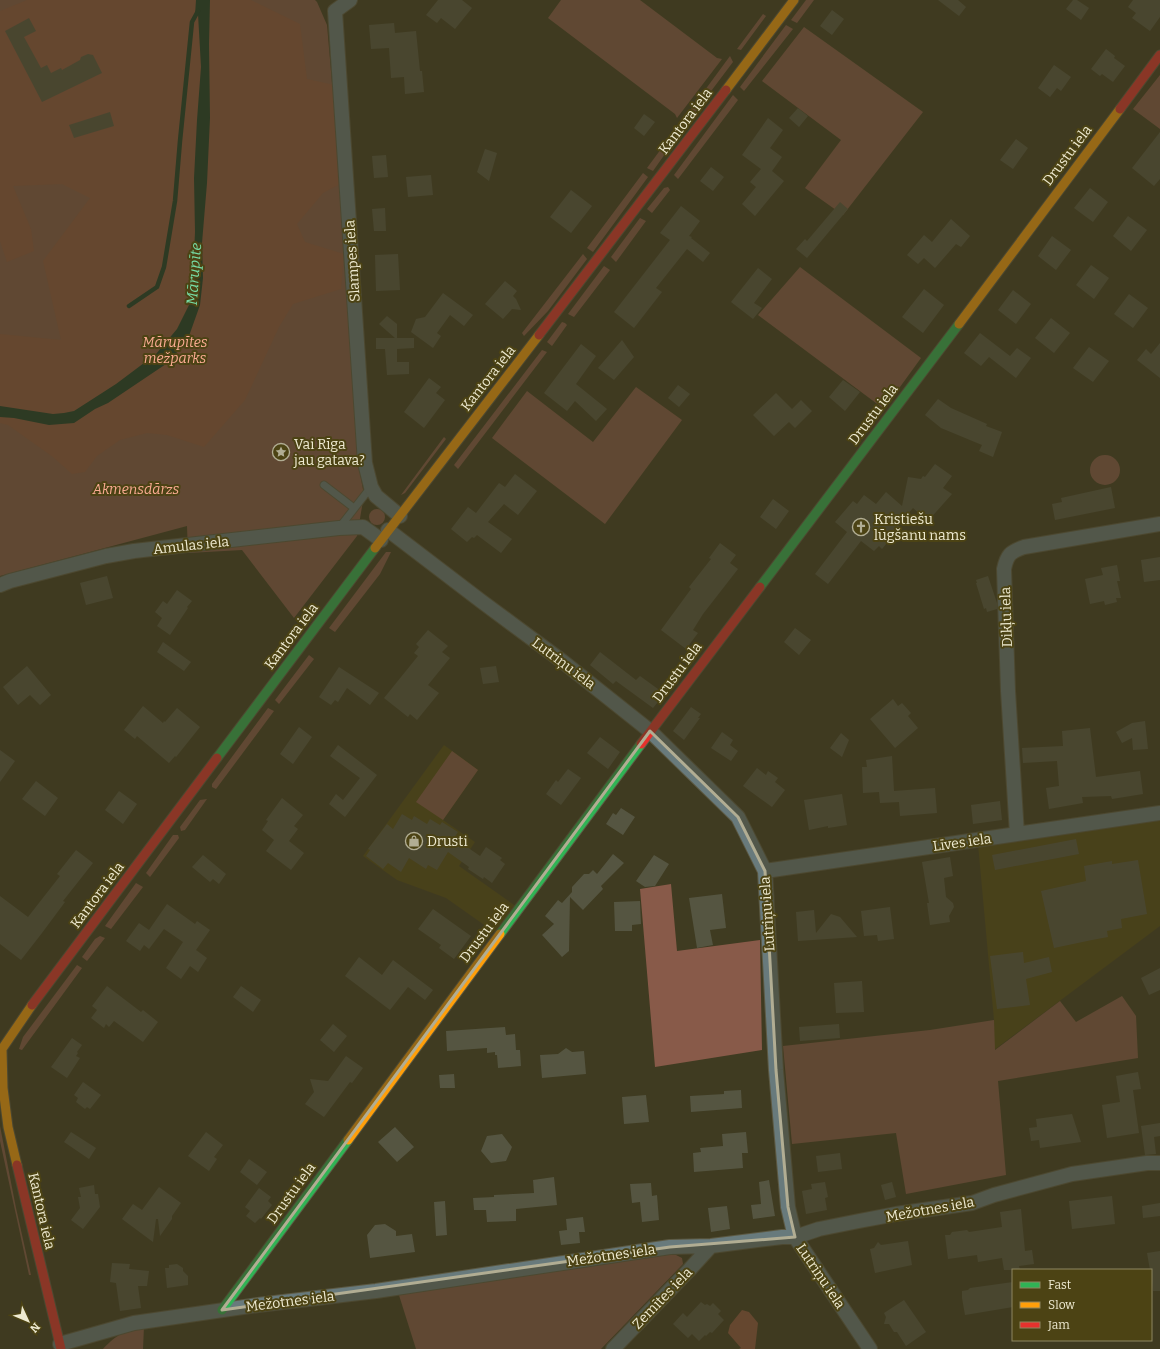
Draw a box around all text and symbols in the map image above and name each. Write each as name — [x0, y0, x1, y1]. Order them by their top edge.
street label: Kantora iela — [655, 85, 716, 158]
street label: Drustu iela — [1039, 121, 1096, 189]
street label: Slampes iela — [341, 219, 364, 303]
water label: Mārupīte — [183, 242, 205, 306]
park label: Mārupītes mežparks — [143, 334, 208, 367]
street label: Kantora iela — [458, 342, 519, 414]
street label: Drustu iela — [845, 380, 902, 448]
place label: Vai Rīga jau gatava? — [293, 436, 365, 469]
place icon: Vai Rīga jau gatava? — [271, 442, 291, 462]
park label: Akmensdārzs — [92, 481, 179, 498]
place label: Kristiešu lūgšanu nams — [874, 511, 966, 544]
church icon: Kristiešu lūgšanu nams — [851, 517, 871, 537]
street label: Amulas iela — [152, 533, 230, 558]
street label: Dikļu iela — [997, 586, 1017, 648]
street label: Kantora iela — [261, 600, 322, 673]
street label: Lutriņu iela — [528, 634, 599, 694]
street label: Drustu iela — [649, 638, 706, 706]
street label: Līves iela — [932, 830, 993, 855]
shop icon: Drusti — [404, 831, 424, 851]
place label: Drusti — [427, 833, 468, 850]
street label: Kantora iela — [67, 859, 128, 932]
street label: Lutriņu iela — [756, 876, 780, 952]
street label: Drustu iela — [456, 898, 513, 966]
street label: Drustu iela — [264, 1159, 319, 1227]
street label: Kantora iela — [24, 1171, 59, 1252]
street label: Mežotnes iela — [885, 1193, 976, 1226]
street label: Lutriņu iela — [792, 1240, 849, 1313]
street label: Mežotnes iela — [566, 1241, 657, 1270]
street label: Zemītes iela — [629, 1264, 696, 1333]
legend — [1012, 1269, 1152, 1341]
text: Fast — [1048, 1278, 1072, 1292]
street label: Mežotnes iela — [245, 1288, 336, 1315]
text: Slow — [1048, 1298, 1075, 1312]
north arrow — [8, 1301, 48, 1341]
text: Jam — [1047, 1318, 1070, 1332]
text: N — [27, 1320, 42, 1336]

